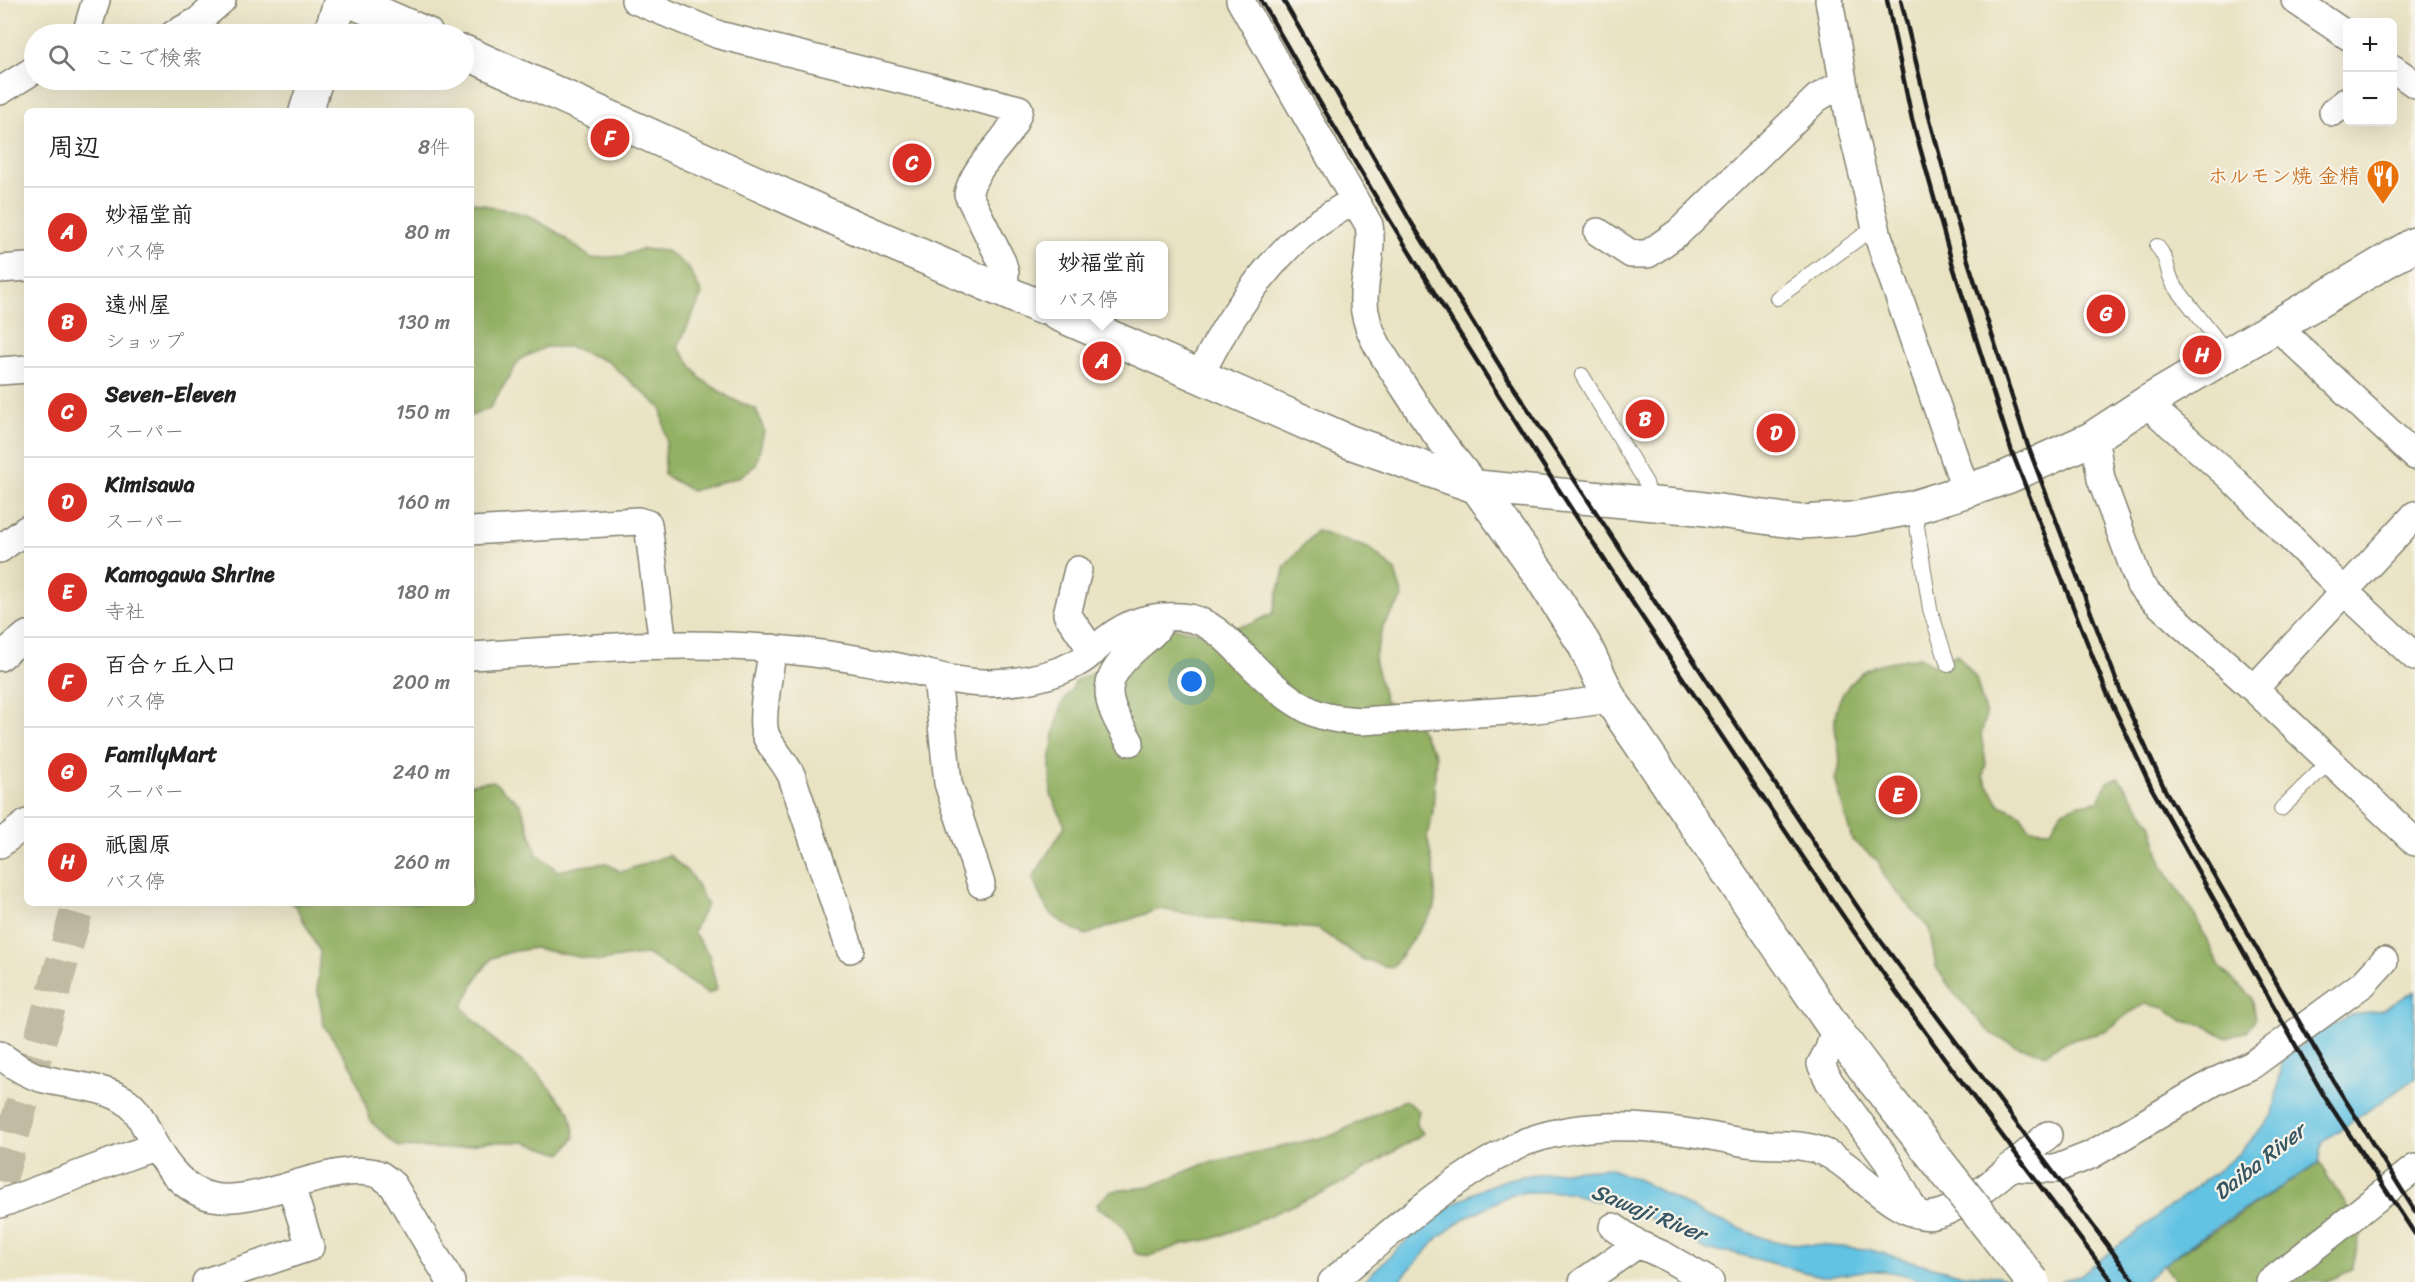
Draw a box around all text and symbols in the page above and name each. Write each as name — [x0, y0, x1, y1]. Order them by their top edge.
map controls — [2343, 18, 2397, 126]
button: + — [2343, 18, 2397, 72]
search box — [24, 24, 474, 90]
text: ここで検索 — [93, 38, 203, 77]
icon: search — [45, 41, 78, 74]
button: − — [2343, 72, 2397, 126]
pin: F — [590, 116, 630, 160]
text: 周辺 — [48, 124, 100, 170]
text: 8件 — [418, 130, 450, 165]
pin: C — [892, 140, 932, 186]
place label: ホルモン焼 金精 — [2208, 157, 2360, 195]
restaurant icon: ホルモン焼 金精 — [2365, 158, 2401, 205]
text: 妙福堂前 — [105, 195, 193, 234]
text: A — [61, 215, 74, 250]
text: 80 m — [405, 215, 450, 250]
text: バス停 — [105, 234, 165, 269]
popup — [1036, 241, 1168, 319]
text: 妙福堂前 — [1058, 243, 1146, 282]
text: バス停 — [1058, 282, 1118, 317]
text: 遠州屋 — [105, 285, 171, 324]
pin: G — [2086, 292, 2126, 336]
text: B — [61, 305, 74, 340]
text: 130 m — [397, 305, 450, 340]
text: ショップ — [105, 324, 184, 359]
pin: H — [2182, 332, 2222, 378]
pin: A — [1082, 338, 1122, 384]
text: Seven-Eleven — [105, 375, 236, 414]
text: C — [61, 395, 74, 430]
text: 150 m — [396, 395, 450, 430]
pin: B — [1626, 396, 1664, 442]
pin: D — [1756, 410, 1796, 456]
text: スーパー — [105, 414, 184, 449]
text: Kimisawa — [105, 465, 195, 504]
text: D — [62, 485, 73, 520]
text: 160 m — [397, 485, 450, 520]
text: スーパー — [105, 504, 184, 539]
text: Kamogawa Shrine — [105, 555, 275, 594]
text: E — [62, 575, 73, 610]
text: 180 m — [396, 575, 450, 610]
text: 寺社 — [105, 594, 145, 629]
text: 百合ヶ丘入口 — [105, 645, 237, 684]
text: F — [62, 665, 73, 700]
text: 200 m — [393, 665, 450, 700]
your location — [1177, 667, 1206, 696]
text: バス停 — [105, 684, 165, 719]
text: FamilyMart — [105, 735, 217, 774]
text: G — [61, 755, 74, 790]
text: 240 m — [393, 755, 450, 790]
pin: E — [1878, 772, 1918, 818]
text: スーパー — [105, 774, 184, 809]
text: 祇園原 — [105, 825, 171, 864]
text: H — [60, 845, 75, 880]
text: 260 m — [394, 845, 450, 880]
text: バス停 — [105, 864, 165, 899]
water label: Daiba River — [2204, 1110, 2317, 1210]
water label: Sawaji River — [1586, 1172, 1715, 1255]

